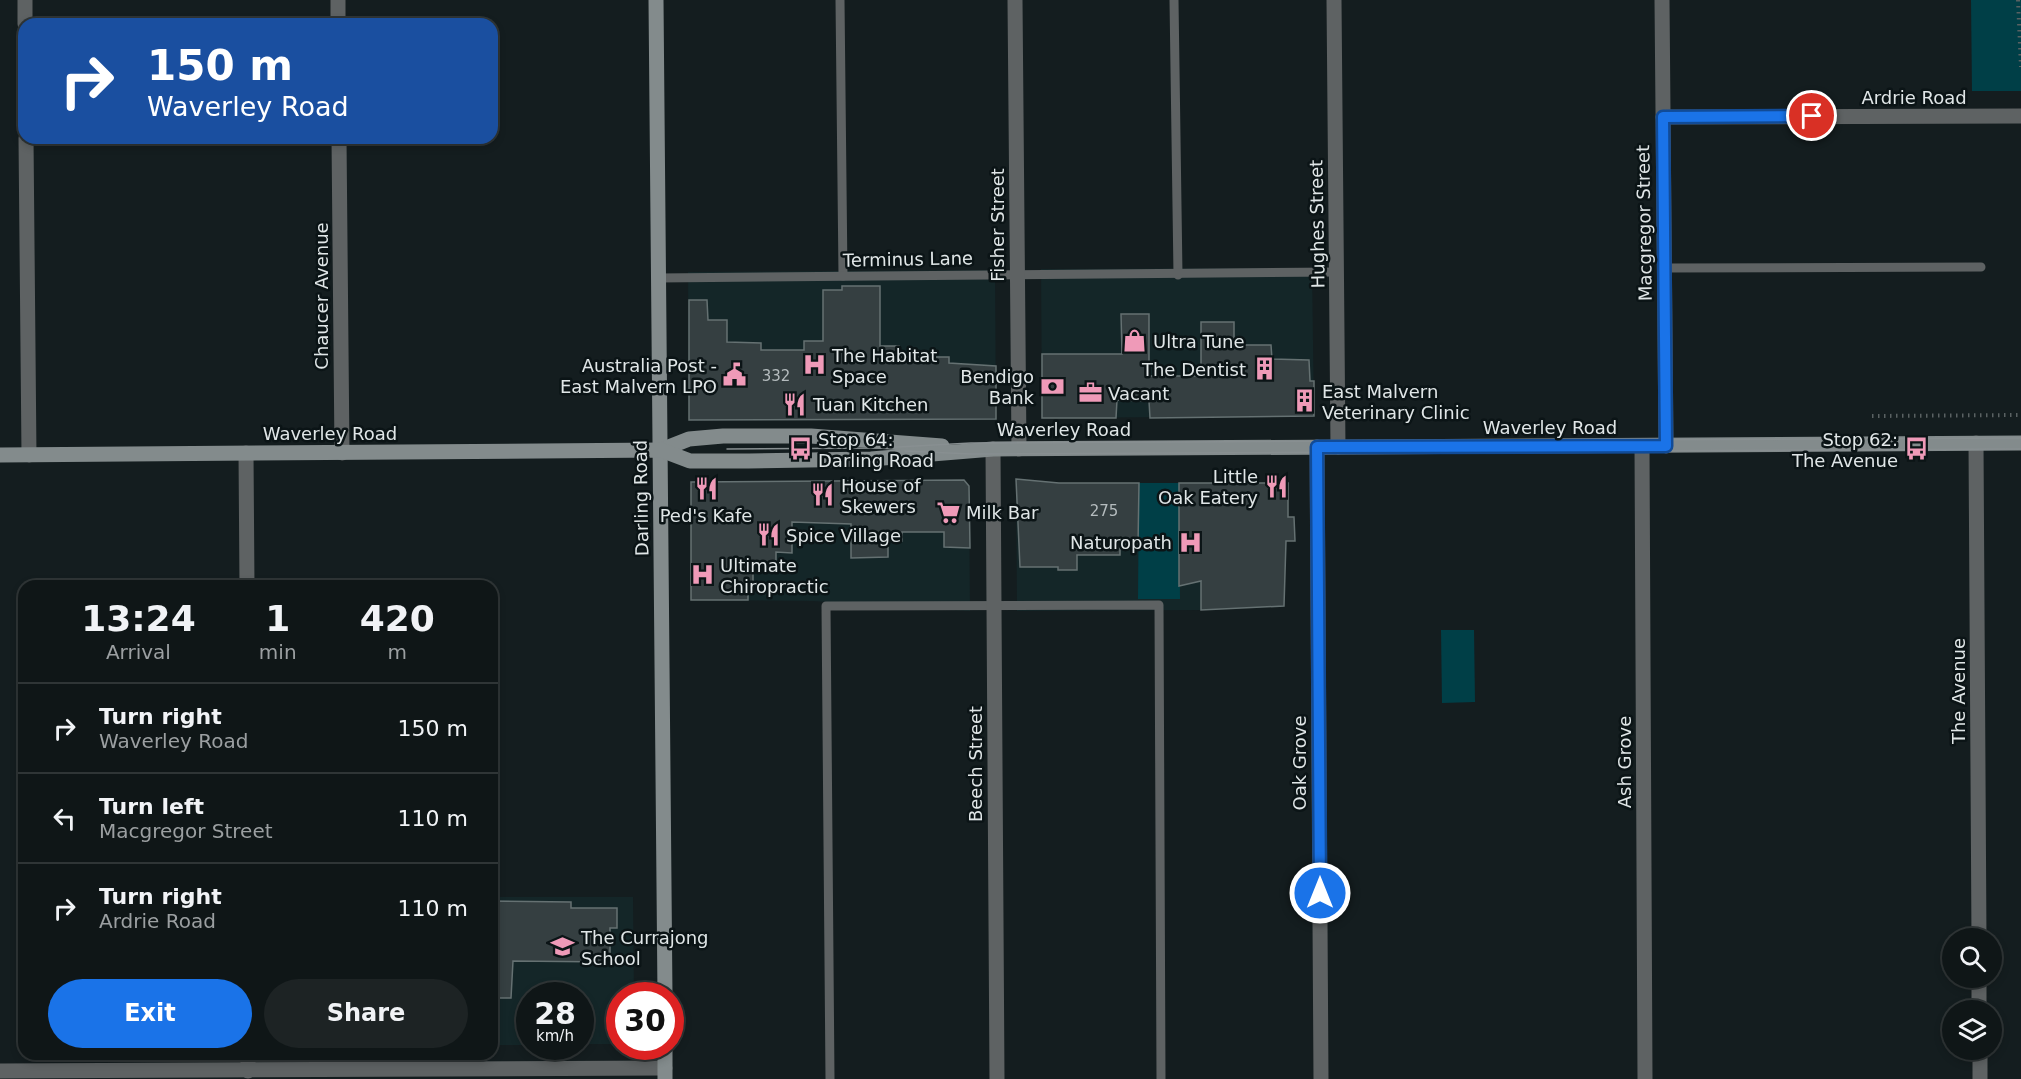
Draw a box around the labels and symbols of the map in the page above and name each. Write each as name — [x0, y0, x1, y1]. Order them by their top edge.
street label: Ardrie Road — [1861, 87, 1967, 108]
pin — [1786, 90, 1837, 141]
street label: Macgregor Street — [1632, 145, 1656, 301]
street label: Hughes Street — [1305, 159, 1329, 289]
street label: Fisher Street — [987, 168, 1008, 282]
street label: Chaucer Avenue — [311, 222, 332, 370]
street label: Terminus Lane — [842, 247, 973, 271]
shop icon: Ultra Tune — [1122, 328, 1148, 354]
place label: Ultra Tune — [1153, 331, 1245, 352]
place label: The Habitat Space — [831, 345, 937, 387]
hospital icon: The Habitat Space — [801, 352, 827, 378]
place label: Australia Post - East Malvern LPO — [560, 355, 717, 397]
building icon: The Dentist — [1251, 356, 1277, 382]
place label: The Dentist — [1141, 359, 1246, 380]
public building icon: Australia Post - East Malvern LPO — [722, 362, 748, 388]
place label: Bendigo Bank — [960, 366, 1035, 408]
house number: 332 — [762, 367, 790, 385]
bank icon: Bendigo Bank — [1039, 373, 1065, 399]
office icon: Vacant — [1077, 380, 1103, 406]
place label: East Malvern Veterinary Clinic — [1322, 381, 1470, 423]
place label: Vacant — [1108, 383, 1169, 404]
building icon: East Malvern Veterinary Clinic — [1291, 388, 1317, 414]
restaurant icon: Tuan Kitchen — [782, 391, 808, 417]
place label: Tuan Kitchen — [812, 394, 928, 415]
street label: Waverley Road — [1483, 417, 1617, 438]
street label: Waverley Road — [997, 419, 1131, 440]
street label: Waverley Road — [263, 423, 397, 444]
place label: Stop 64: Darling Road — [818, 429, 934, 471]
place label: Stop 62: The Avenue — [1791, 429, 1898, 471]
bus stop icon: Stop 64: Darling Road — [787, 436, 813, 462]
bus stop icon: Stop 62: The Avenue — [1903, 436, 1929, 462]
street label: Darling Road — [629, 440, 653, 556]
place label: Little Oak Eatery — [1158, 466, 1258, 508]
restaurant icon: Little Oak Eatery — [1263, 473, 1289, 499]
place label: House of Skewers — [841, 475, 921, 517]
restaurant icon: Ped's Kafe — [693, 476, 719, 502]
restaurant icon: House of Skewers — [810, 482, 836, 508]
supermarket icon: Milk Bar — [935, 499, 961, 525]
place label: Milk Bar — [966, 502, 1039, 523]
house number: 275 — [1090, 502, 1118, 520]
place label: Ped's Kafe — [660, 505, 752, 526]
restaurant icon: Spice Village — [755, 522, 781, 548]
place label: Spice Village — [786, 525, 901, 546]
hospital icon: Naturopath — [1177, 529, 1203, 555]
place label: Naturopath — [1070, 532, 1172, 553]
place label: Ultimate Chiropractic — [720, 555, 829, 597]
hospital icon: Ultimate Chiropractic — [689, 562, 715, 588]
street label: The Avenue — [1948, 638, 1969, 745]
street label: Beech Street — [965, 706, 986, 822]
street label: Oak Grove — [1289, 715, 1310, 811]
street label: Ash Grove — [1614, 716, 1635, 808]
position arrow — [1288, 861, 1352, 925]
place label: The Currajong School — [580, 927, 709, 969]
school or university icon: The Currajong School — [550, 934, 576, 960]
speed limit sign: 30 — [606, 982, 684, 1060]

